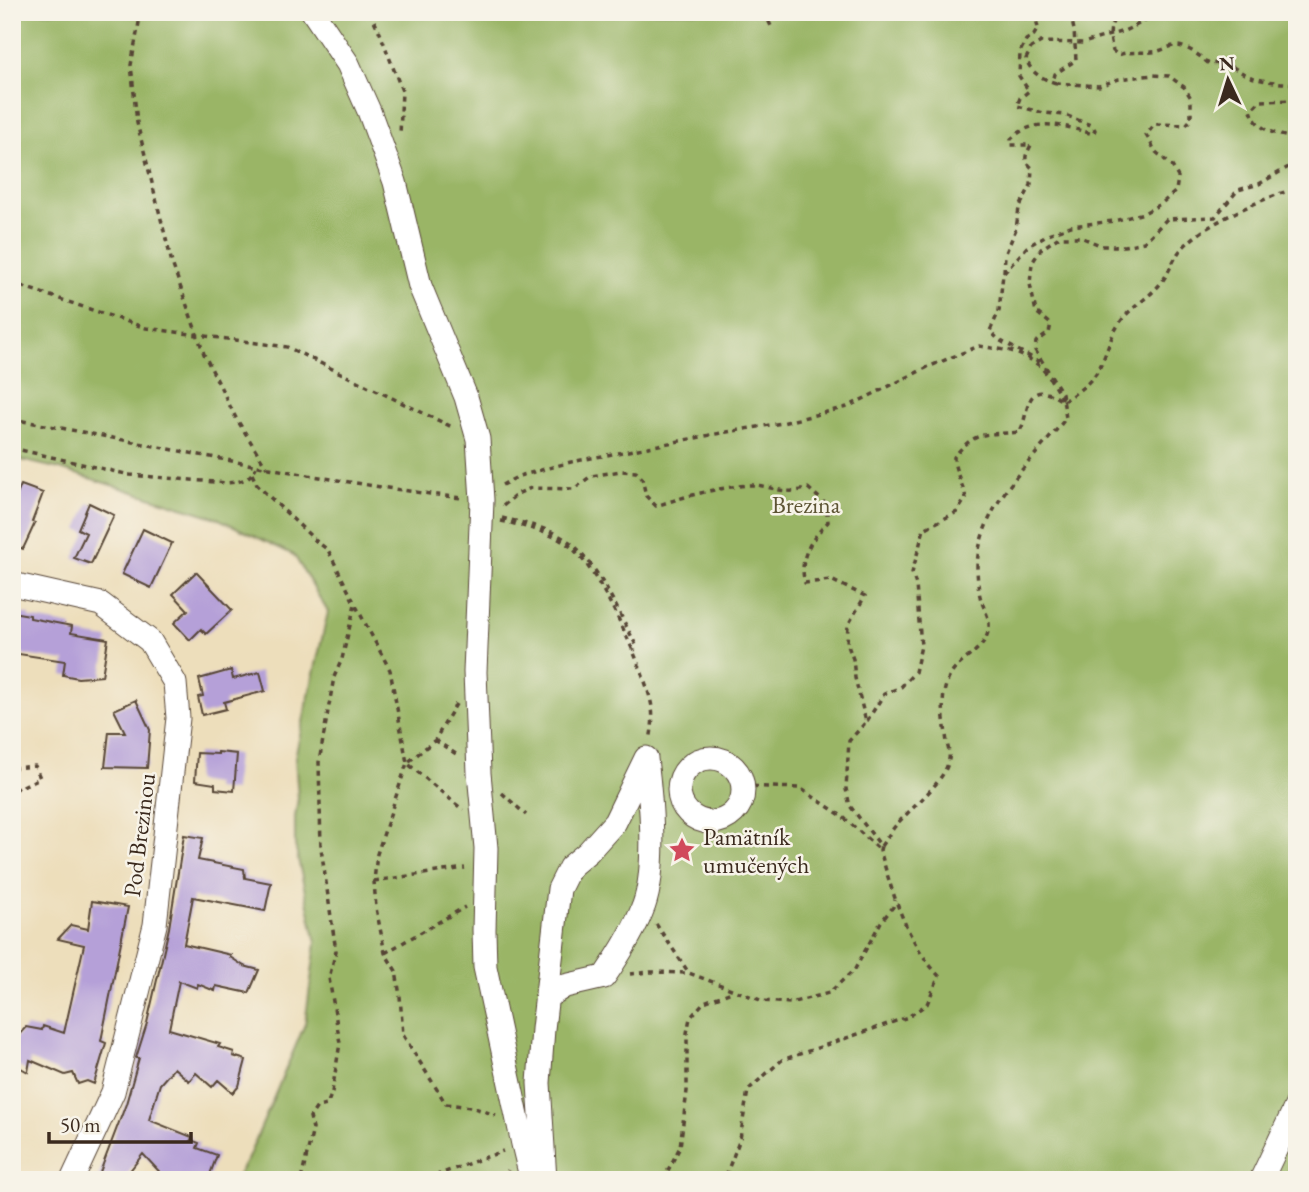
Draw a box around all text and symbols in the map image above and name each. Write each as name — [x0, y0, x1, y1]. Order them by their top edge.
north arrow — [1194, 46, 1264, 116]
text: N — [1218, 50, 1236, 77]
park label: Brezina — [772, 489, 841, 520]
street label: Pod Brezinou — [116, 771, 162, 899]
place label: Pamätník umučených — [703, 821, 809, 880]
place icon: Pamätník umučených — [667, 835, 697, 865]
scale bar — [49, 1101, 191, 1145]
text: 50 m — [60, 1111, 101, 1138]

